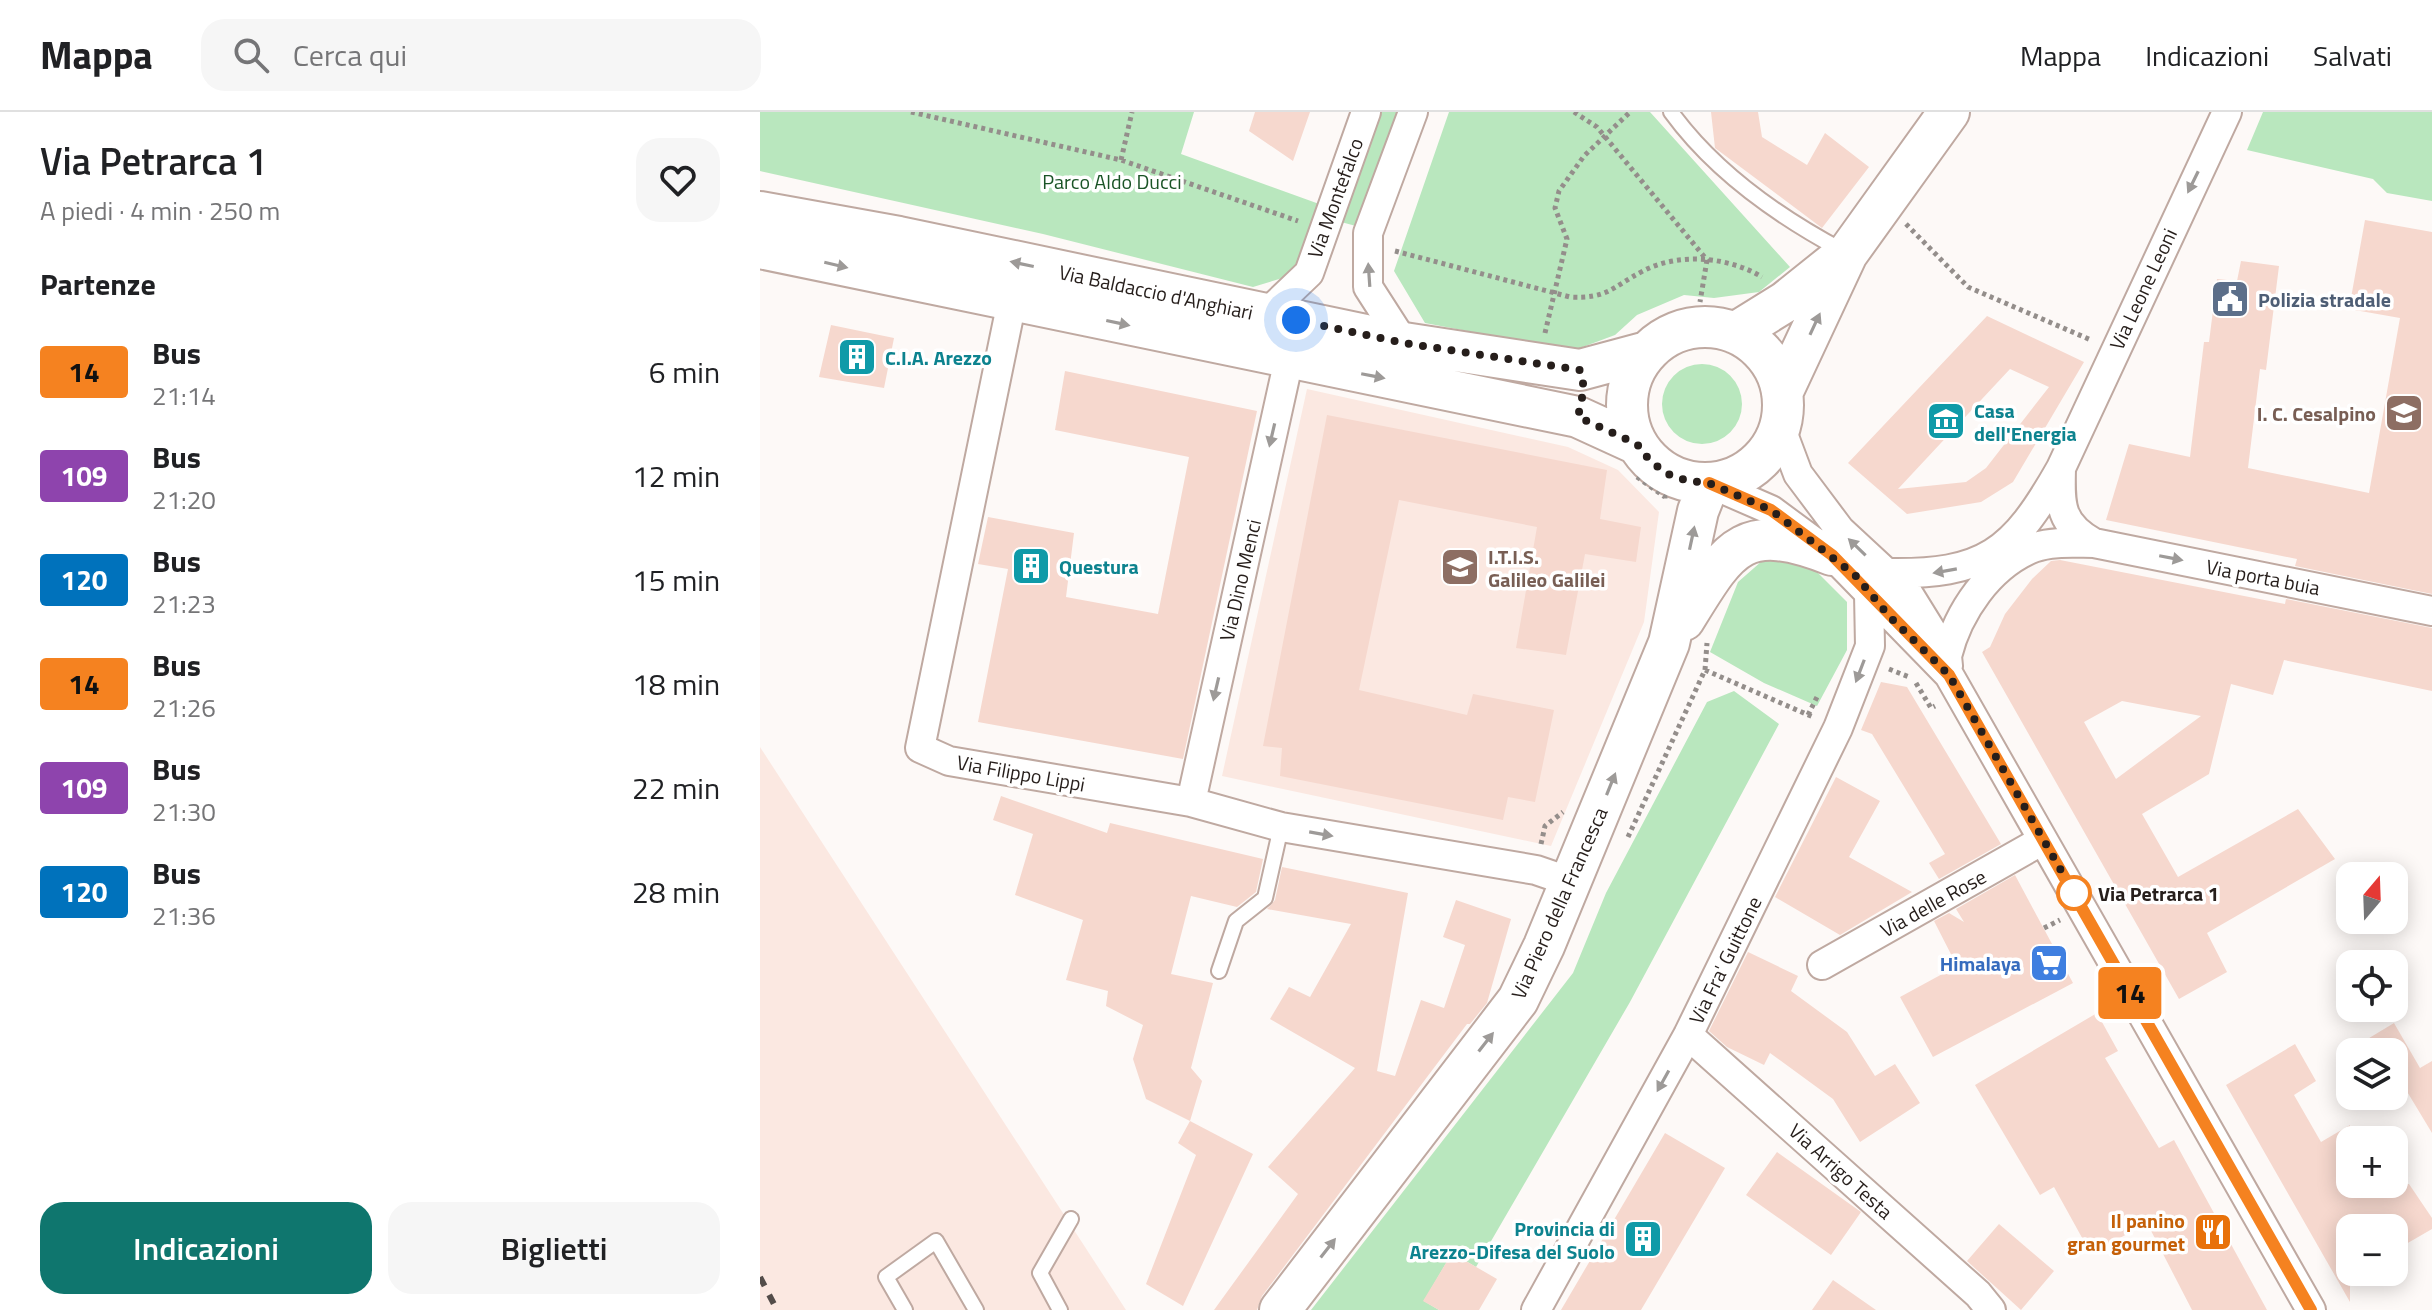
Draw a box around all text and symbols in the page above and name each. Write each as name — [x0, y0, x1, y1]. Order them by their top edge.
search box — [201, 19, 761, 91]
text: Mappa — [40, 26, 153, 84]
text: Cerca qui — [293, 32, 407, 78]
icon: search — [229, 33, 273, 77]
text: Mappa — [2020, 34, 2101, 77]
text: Indicazioni — [2145, 34, 2269, 77]
text: Salvati — [2313, 34, 2392, 77]
text: Via Petrarca 1 — [40, 132, 267, 190]
street label: Via Montefalco — [1299, 134, 1371, 262]
button: heart — [636, 138, 720, 222]
park label: Parco Aldo Ducci — [1042, 166, 1182, 197]
one-way arrow — [2186, 171, 2200, 194]
text: A piedi · 4 min · 250 m — [40, 191, 280, 230]
street label: Via Leone Leoni — [2101, 223, 2185, 355]
street label: Via Baldaccio d'Anghiari — [1056, 256, 1256, 328]
one-way arrow — [1009, 257, 1034, 270]
one-way arrow — [824, 259, 849, 272]
text: Partenze — [40, 261, 156, 307]
one-way arrow — [1362, 263, 1375, 288]
public building icon: Polizia stradale — [2209, 278, 2251, 320]
place label: Polizia stradale — [2258, 284, 2391, 315]
your location — [1276, 300, 1316, 340]
one-way arrow — [1808, 312, 1822, 335]
one-way arrow — [1106, 317, 1131, 330]
text: Bus — [152, 330, 201, 376]
building icon: C.I.A. Arezzo — [836, 336, 878, 378]
place label: C.I.A. Arezzo — [885, 342, 992, 373]
text: 6 min — [649, 349, 720, 395]
text: 14 — [68, 350, 100, 393]
one-way arrow — [1360, 370, 1385, 382]
text: 21:14 — [152, 376, 216, 415]
school or university icon: I. C. Cesalpino — [2383, 392, 2425, 434]
place label: Casa dell'Energia — [1974, 395, 2077, 449]
place label: I. C. Cesalpino — [2257, 398, 2376, 429]
museum icon: Casa dell'Energia — [1925, 400, 1967, 442]
one-way arrow — [1265, 423, 1278, 448]
text: Bus — [152, 434, 201, 480]
text: 12 min — [632, 453, 720, 499]
text: 109 — [60, 454, 108, 497]
text: 21:20 — [152, 480, 216, 519]
street label: Via Dino Menci — [1211, 516, 1269, 644]
one-way arrow — [1686, 525, 1699, 550]
text: Bus — [152, 538, 201, 584]
one-way arrow — [1848, 538, 1867, 557]
place label: I.T.I.S. Galileo Galilei — [1488, 541, 1605, 595]
building icon: Questura — [1010, 545, 1052, 587]
school or university icon: I.T.I.S. Galileo Galilei — [1439, 546, 1481, 588]
place label: Questura — [1059, 551, 1139, 582]
street label: Via porta buia — [2203, 551, 2323, 603]
one-way arrow — [2158, 552, 2183, 565]
text: 15 min — [632, 557, 720, 603]
text: 120 — [60, 558, 108, 601]
one-way arrow — [1932, 566, 1957, 578]
text: 21:23 — [152, 584, 216, 623]
text: Bus — [152, 642, 201, 688]
one-way arrow — [1853, 659, 1866, 683]
text: 18 min — [632, 661, 720, 707]
text: 14 — [68, 662, 100, 705]
one-way arrow — [1209, 676, 1222, 701]
text: 21:26 — [152, 688, 216, 727]
text: Bus — [152, 746, 201, 792]
street label: Via Filippo Lippi — [954, 746, 1088, 800]
text: 22 min — [632, 765, 720, 811]
text: 109 — [60, 766, 108, 809]
one-way arrow — [1605, 772, 1618, 796]
text: 21:30 — [152, 792, 216, 831]
street label: Via Piero della Francesca — [1503, 802, 1615, 1004]
one-way arrow — [1308, 828, 1333, 841]
text: Bus — [152, 850, 201, 896]
street label: Via delle Rose — [1874, 861, 1992, 945]
north arrow — [2336, 862, 2408, 934]
map controls — [2336, 862, 2408, 1286]
text: 28 min — [632, 869, 720, 915]
text: 120 — [60, 870, 108, 913]
marker: Via Petrarca 1 — [2057, 876, 2091, 910]
place label: Via Petrarca 1 — [2098, 878, 2219, 909]
street label: Via Fra' Guittone — [1681, 891, 1769, 1029]
text: 21:36 — [152, 896, 216, 935]
supermarket icon: Himalaya — [2028, 942, 2070, 984]
place label: Himalaya — [1940, 948, 2021, 979]
button: locate — [2336, 950, 2408, 1022]
line badge: 14 — [2094, 967, 2166, 1019]
text: 14 — [2114, 971, 2146, 1014]
one-way arrow — [1478, 1032, 1494, 1052]
button: layers — [2336, 1038, 2408, 1110]
one-way arrow — [1656, 1070, 1670, 1092]
street label: Via Arrigo Testa — [1782, 1116, 1900, 1226]
button: + — [2336, 1126, 2408, 1198]
button: Indicazioni — [40, 1202, 372, 1294]
button: Biglietti — [388, 1202, 720, 1294]
place label: Il panino gran gourmet — [2067, 1205, 2185, 1259]
restaurant icon: Il panino gran gourmet — [2192, 1211, 2234, 1253]
place label: Provincia di Arezzo-Difesa del Suolo — [1410, 1213, 1615, 1267]
button: − — [2336, 1214, 2408, 1286]
building icon: Provincia di Arezzo-Difesa del Suolo — [1622, 1218, 1664, 1260]
one-way arrow — [1319, 1238, 1335, 1258]

